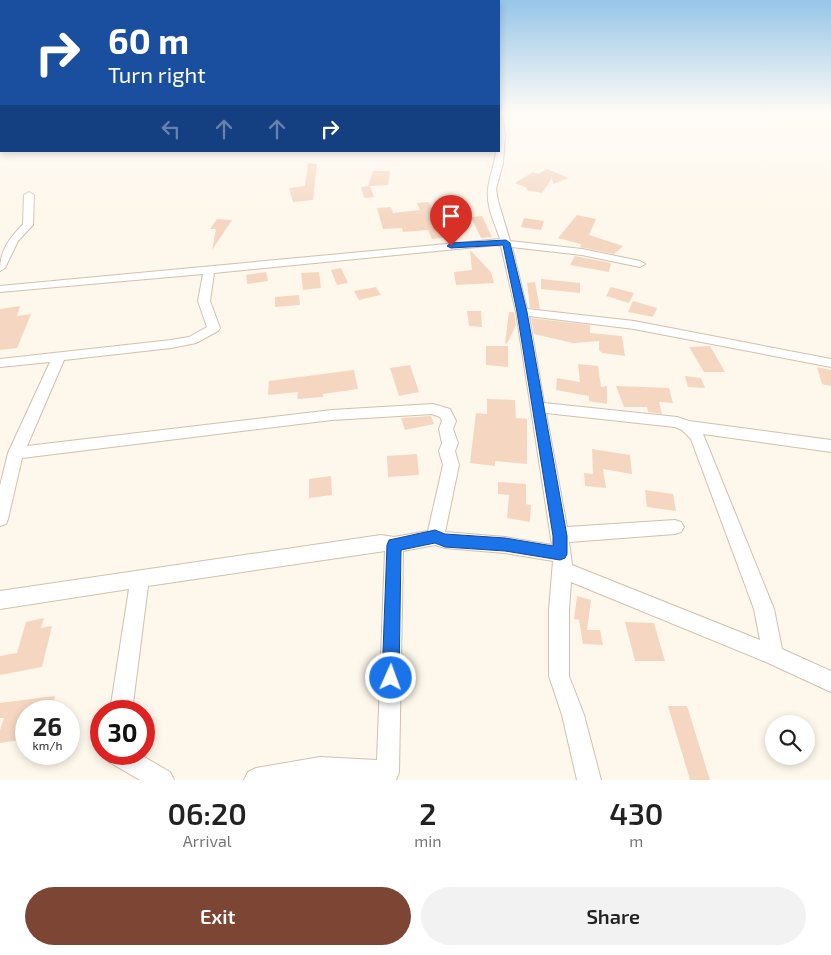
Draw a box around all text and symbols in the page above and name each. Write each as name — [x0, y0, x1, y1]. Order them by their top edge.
text: 60 m — [108, 19, 189, 61]
icon: right — [25, 20, 90, 85]
text: Turn right — [108, 61, 206, 87]
icon: left — [157, 115, 185, 143]
icon: ahead — [210, 115, 238, 143]
icon: ahead — [263, 115, 291, 143]
icon: right — [316, 115, 344, 143]
pin — [430, 195, 472, 246]
icon: arrive — [437, 202, 465, 230]
position arrow — [364, 651, 416, 703]
speed limit sign: 30 — [90, 700, 155, 765]
text: 26 — [33, 711, 62, 741]
map controls — [765, 715, 815, 765]
button: search — [765, 715, 815, 765]
text: km/h — [33, 738, 62, 752]
text: 06:20 — [168, 795, 247, 831]
text: 2 — [419, 795, 437, 831]
text: 430 — [609, 795, 663, 831]
text: Arrival — [183, 831, 232, 850]
text: min — [414, 831, 442, 850]
text: m — [629, 831, 643, 850]
button: Exit — [25, 887, 411, 945]
button: Share — [421, 887, 806, 945]

